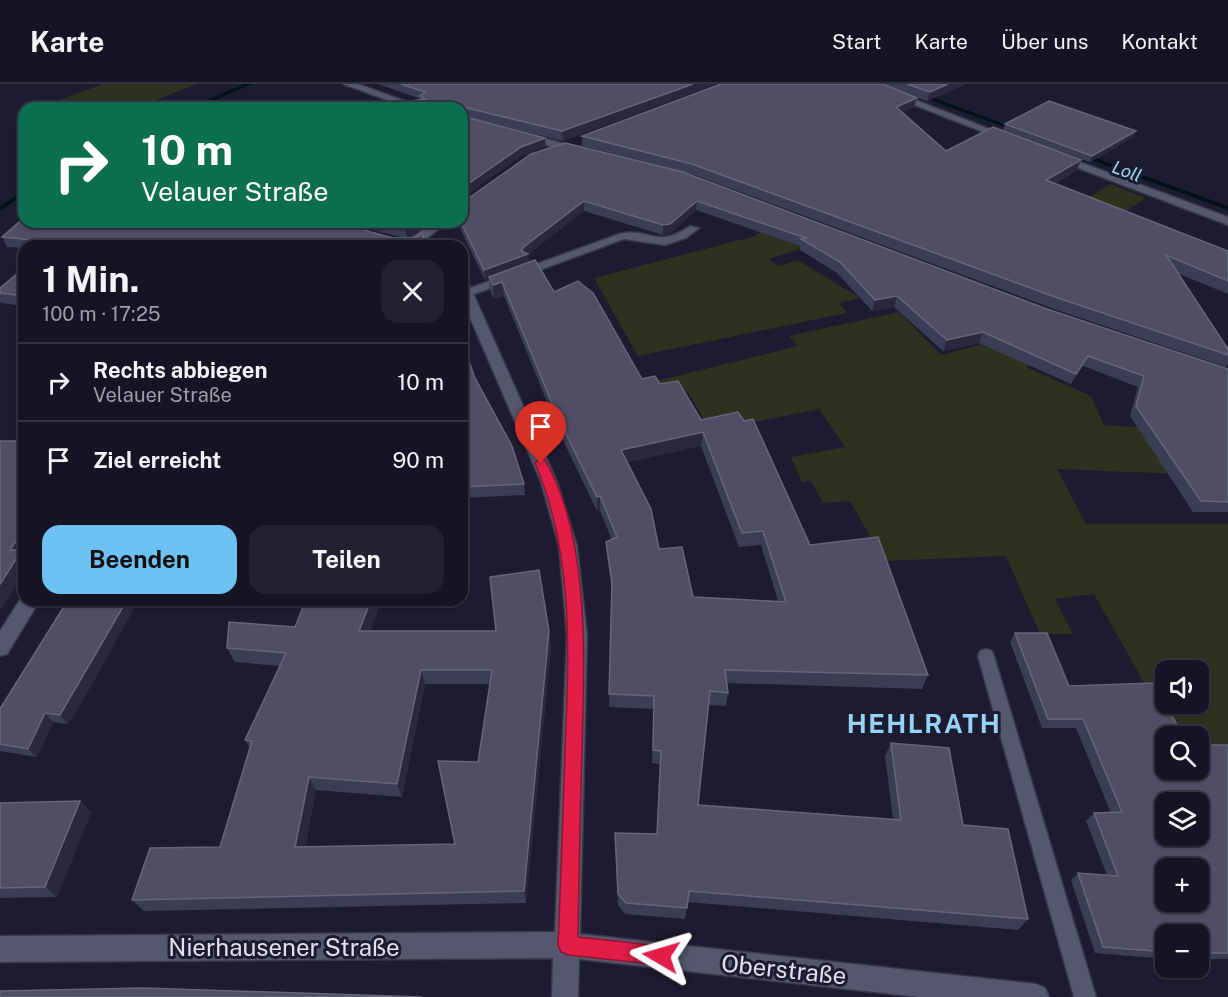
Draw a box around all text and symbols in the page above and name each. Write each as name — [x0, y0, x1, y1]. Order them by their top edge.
text: Karte — [30, 25, 104, 58]
text: Start — [832, 29, 881, 54]
text: Karte — [914, 29, 968, 54]
text: Über uns — [1001, 29, 1088, 54]
text: Kontakt — [1121, 29, 1198, 54]
text: 10 m — [141, 125, 233, 174]
icon: right — [42, 126, 120, 204]
water label: Loll — [1109, 156, 1145, 186]
text: Velauer Straße — [141, 175, 329, 207]
text: 1 Min. — [42, 258, 139, 300]
button: close — [381, 260, 444, 323]
text: 100 m · 17:25 — [42, 302, 161, 326]
text: Rechts abbiegen — [93, 357, 268, 383]
icon: right — [42, 366, 75, 399]
text: 10 m — [397, 369, 444, 395]
text: Velauer Straße — [93, 383, 232, 407]
pin — [515, 401, 566, 463]
icon: arrive — [524, 410, 557, 443]
icon: arrive — [42, 444, 75, 477]
text: Ziel erreicht — [93, 447, 221, 473]
text: 90 m — [393, 447, 444, 473]
button: Beenden — [42, 525, 237, 594]
button: Teilen — [249, 525, 444, 594]
map controls — [1155, 660, 1209, 978]
button: sound — [1155, 660, 1209, 714]
district label: HEHLRATH — [847, 708, 1001, 739]
button: search — [1155, 726, 1209, 780]
button: layers — [1155, 792, 1209, 846]
button: + — [1155, 858, 1209, 912]
position arrow — [629, 924, 693, 988]
button: − — [1155, 924, 1209, 978]
street label: Nierhausener Straße — [168, 933, 400, 961]
street label: Oberstraße — [720, 948, 848, 990]

